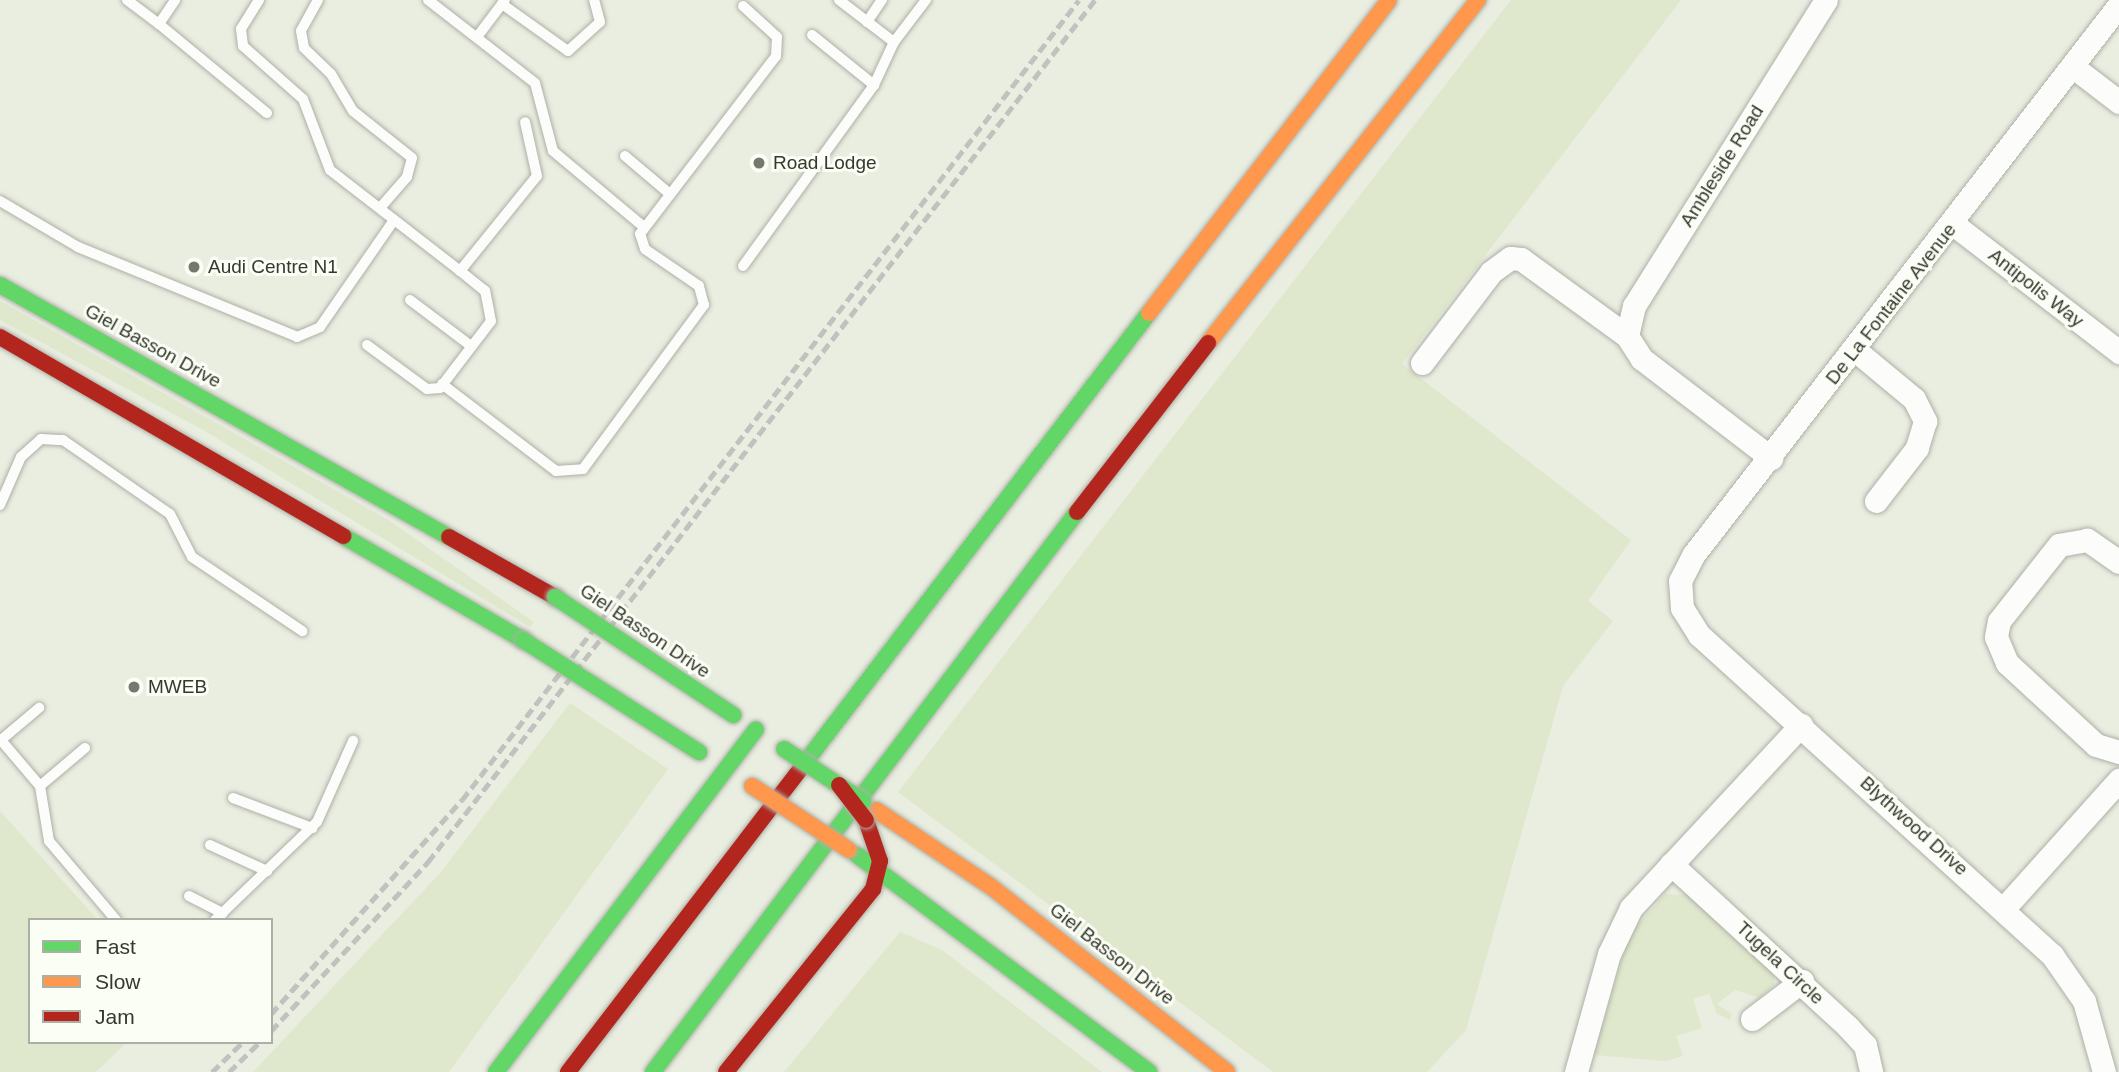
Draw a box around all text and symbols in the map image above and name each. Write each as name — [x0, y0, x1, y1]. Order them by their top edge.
street label: Ambleside Road — [1675, 101, 1769, 231]
place label: Road Lodge — [773, 152, 877, 174]
marker: Road Lodge — [751, 155, 767, 171]
street label: De La Fontaine Avenue — [1821, 218, 1961, 390]
street label: Antipolis Way — [1984, 244, 2088, 332]
place label: Audi Centre N1 — [208, 256, 338, 278]
marker: Audi Centre N1 — [186, 259, 202, 275]
street label: Giel Basson Drive — [81, 299, 225, 393]
street label: Giel Basson Drive — [576, 579, 714, 683]
place label: MWEB — [148, 676, 207, 698]
marker: MWEB — [126, 679, 142, 695]
street label: Blythwood Drive — [1855, 772, 1973, 880]
street label: Giel Basson Drive — [1045, 898, 1179, 1010]
street label: Tugela Circle — [1732, 917, 1828, 1009]
legend — [28, 918, 273, 1044]
text: Fast — [95, 935, 136, 958]
text: Slow — [95, 970, 141, 993]
text: Jam — [95, 1005, 135, 1028]

